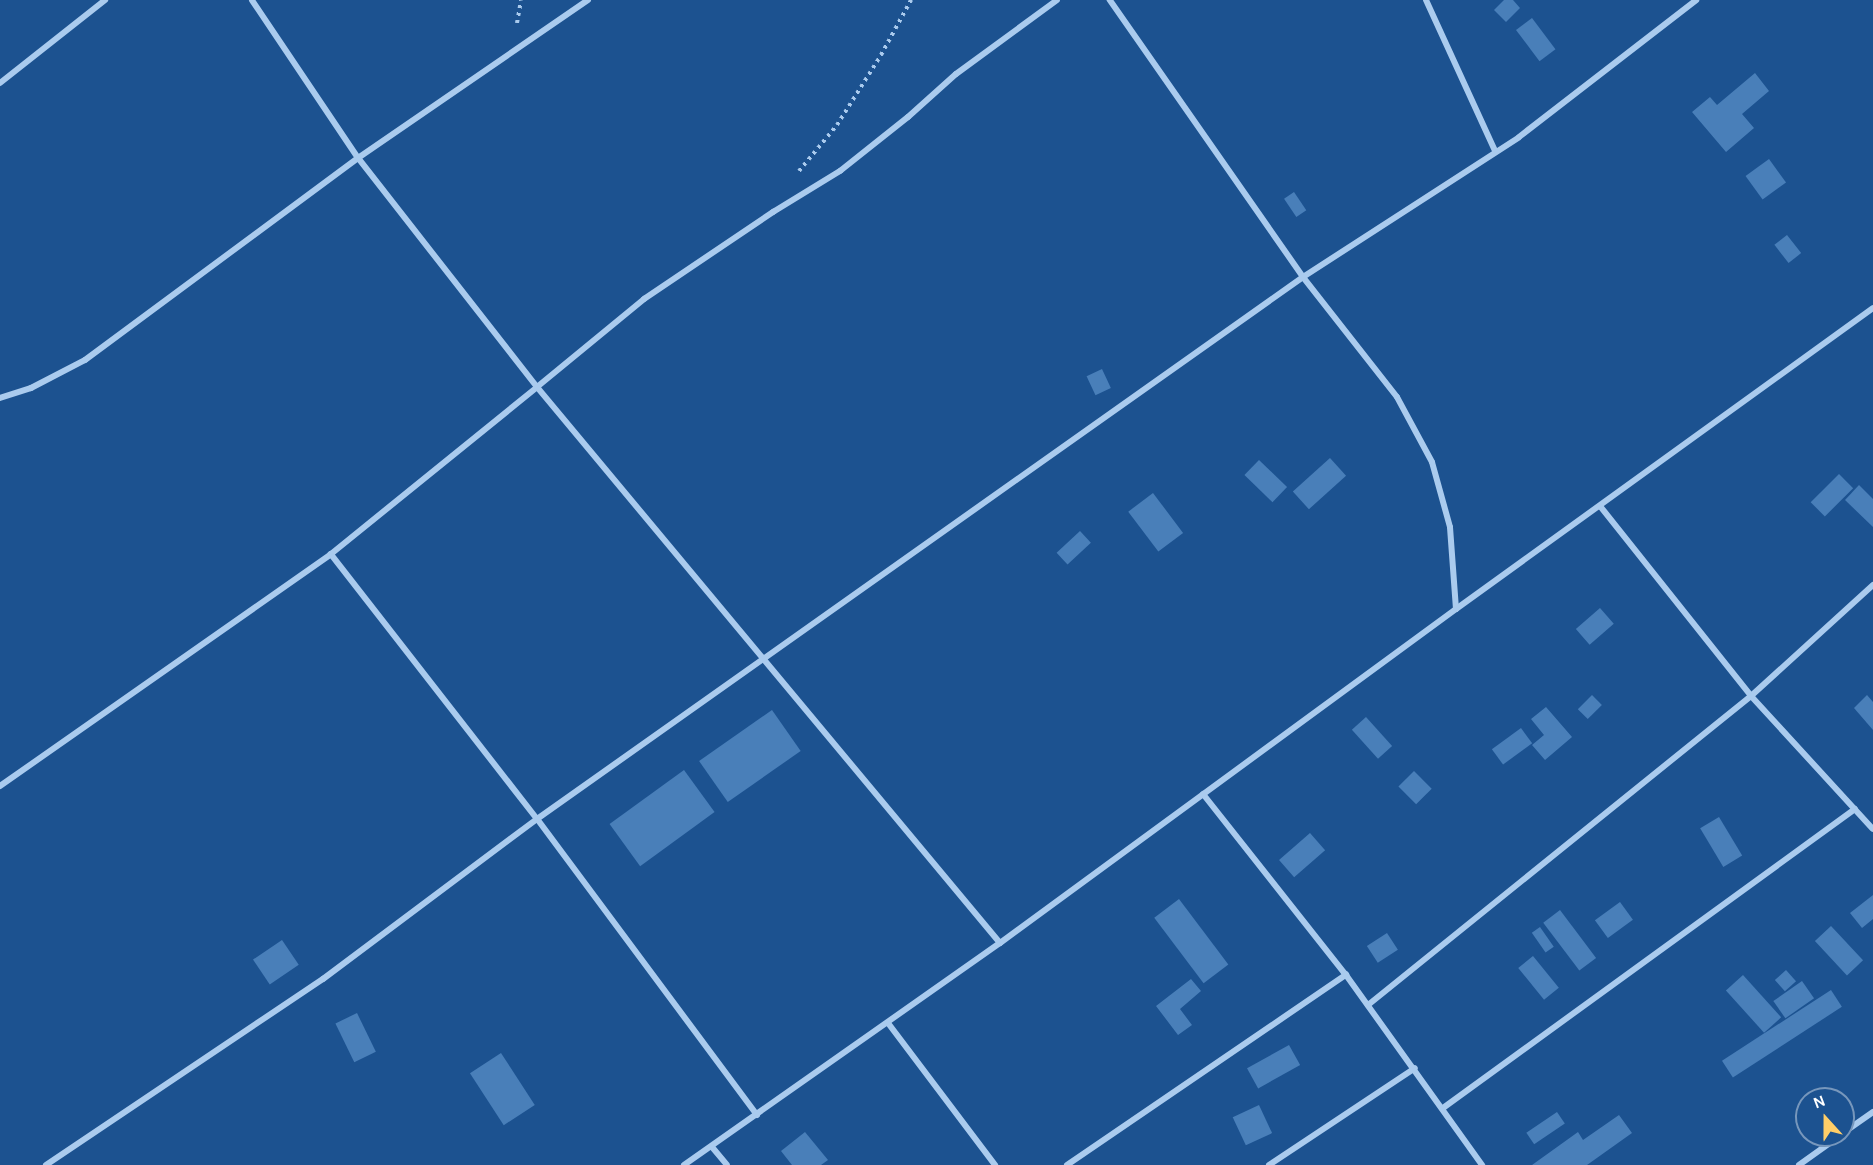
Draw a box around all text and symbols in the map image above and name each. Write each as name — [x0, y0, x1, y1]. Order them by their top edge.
north arrow — [1795, 1087, 1855, 1147]
text: N — [1810, 1091, 1828, 1113]

